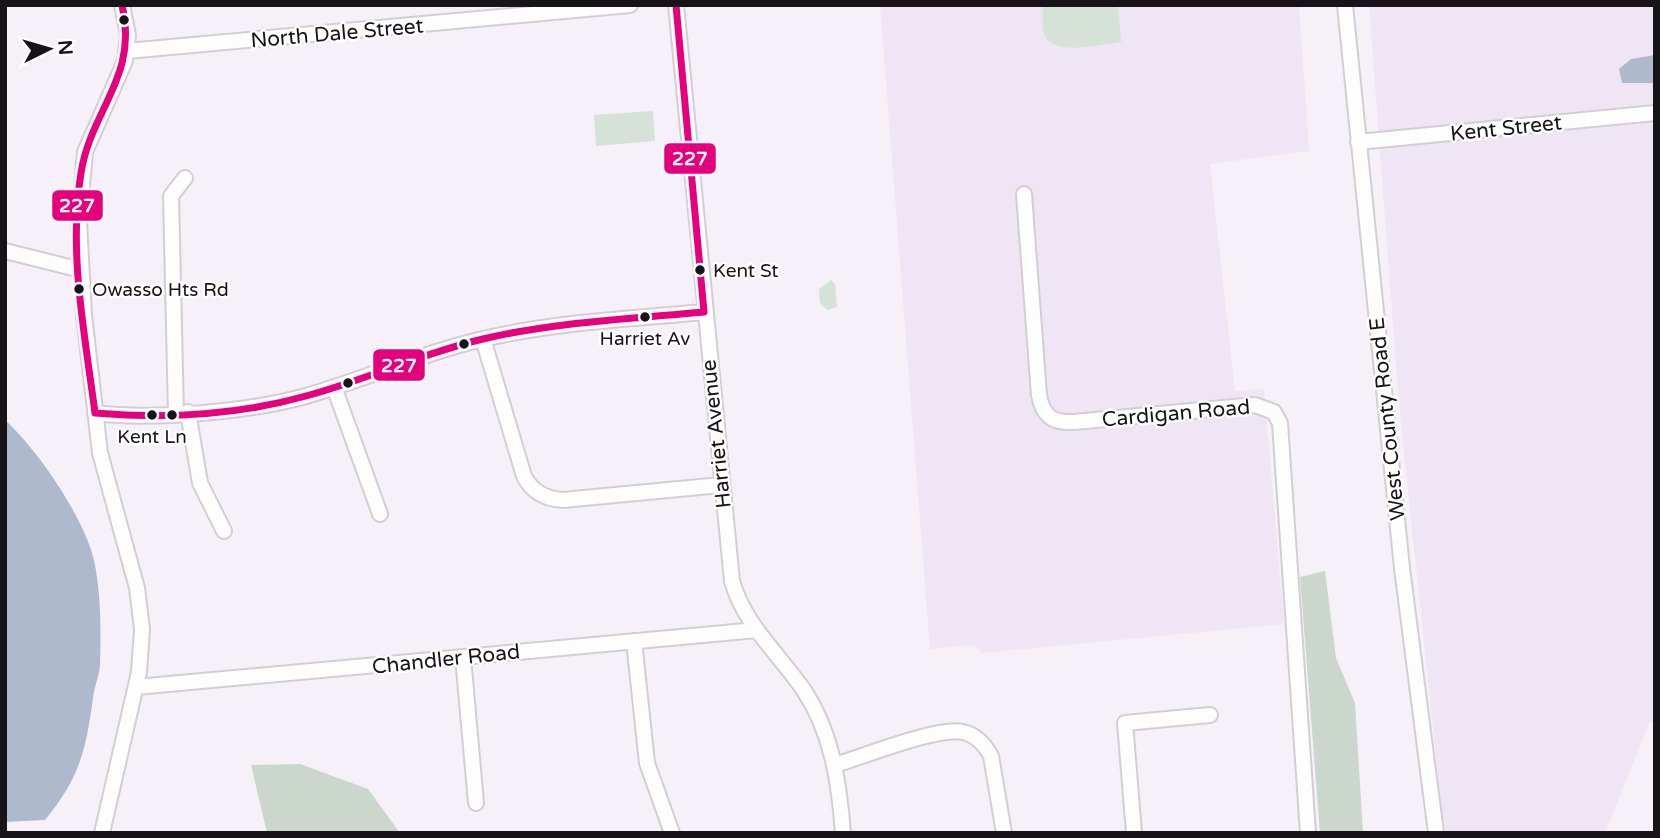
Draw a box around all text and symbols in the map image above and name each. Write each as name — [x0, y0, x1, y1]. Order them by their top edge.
unlabelled marker — [117, 13, 131, 27]
street label: North Dale Street — [249, 13, 425, 54]
north arrow — [14, 14, 84, 84]
text: N — [53, 39, 77, 56]
street label: Kent Street — [1449, 110, 1563, 147]
line badge: 227 — [663, 142, 717, 175]
text: 227 — [672, 148, 708, 170]
line badge: 227 — [51, 189, 104, 222]
text: 227 — [59, 195, 95, 217]
place label: Kent St — [713, 260, 779, 282]
marker: Kent St — [693, 263, 707, 277]
place label: Owasso Hts Rd — [92, 279, 229, 301]
marker: Owasso Hts Rd — [72, 282, 86, 296]
marker: Harriet Av — [638, 310, 652, 324]
street label: West County Road E — [1364, 316, 1411, 522]
place label: Harriet Av — [600, 328, 690, 350]
unlabelled marker — [457, 337, 471, 351]
line badge: 227 — [372, 348, 426, 382]
text: 227 — [381, 355, 417, 377]
street label: Harriet Avenue — [696, 358, 737, 510]
unlabelled marker — [341, 376, 355, 390]
street label: Cardigan Road — [1101, 395, 1251, 432]
marker: Kent Ln — [145, 408, 159, 422]
unlabelled marker — [165, 408, 179, 422]
place label: Kent Ln — [117, 426, 187, 448]
street label: Chandler Road — [371, 639, 521, 680]

